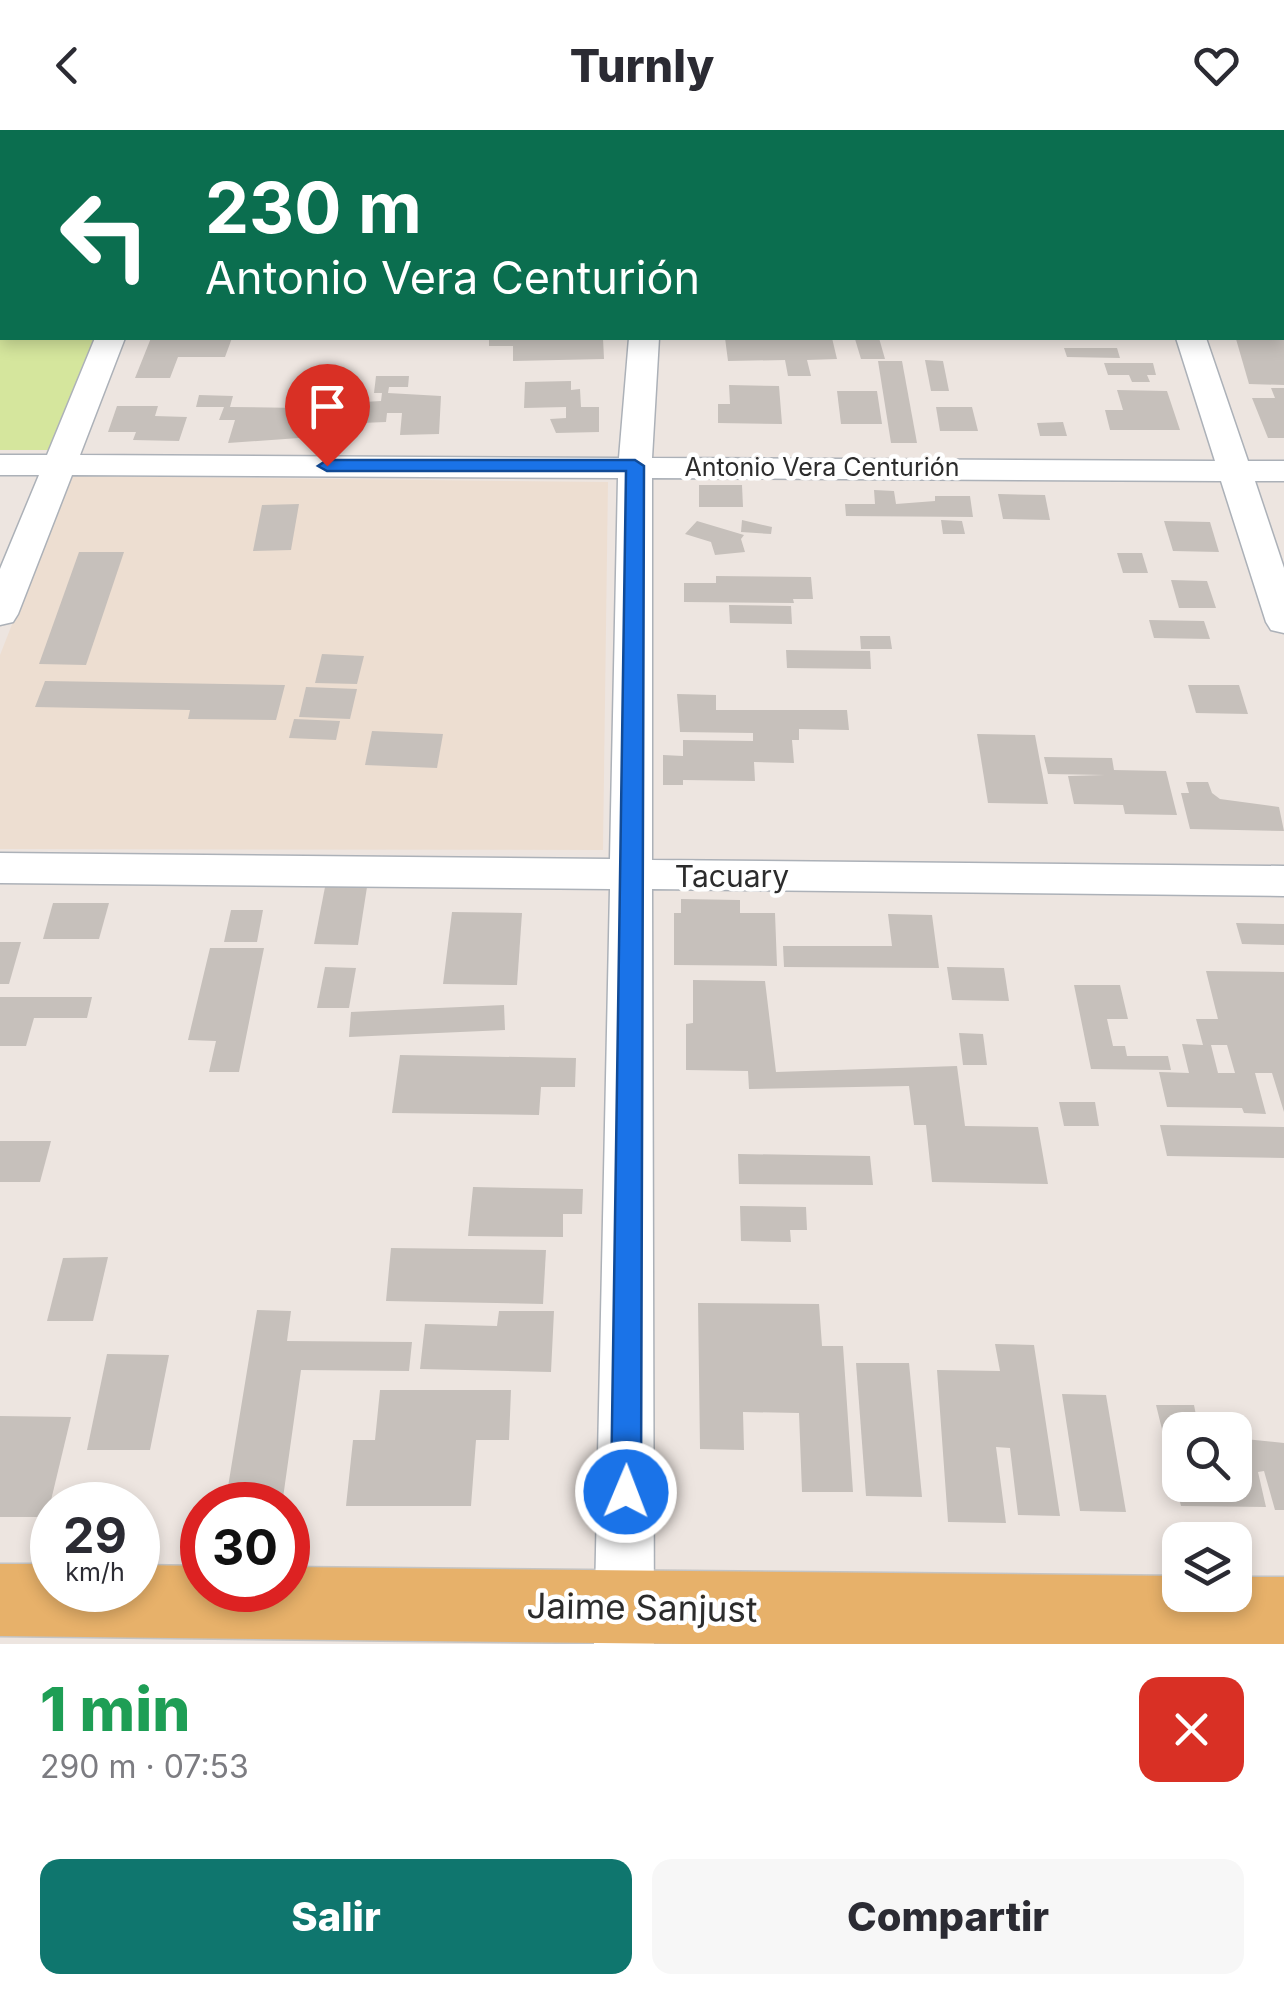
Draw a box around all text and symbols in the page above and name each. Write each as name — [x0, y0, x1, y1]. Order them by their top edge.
icon: back — [40, 38, 95, 93]
text: Turnly — [570, 38, 714, 93]
icon: heart — [1189, 38, 1244, 93]
text: 230 m — [205, 165, 422, 250]
icon: left — [40, 170, 170, 300]
text: Antonio Vera Centurión — [205, 250, 700, 305]
pin — [285, 364, 370, 467]
icon: arrive — [300, 379, 355, 434]
street label: Antonio Vera Centurión — [684, 452, 960, 482]
street label: Tacuary — [675, 858, 789, 894]
map controls — [1162, 1412, 1252, 1612]
button: search — [1162, 1412, 1252, 1502]
position arrow — [574, 1440, 678, 1544]
speed limit sign: 30 — [180, 1482, 310, 1612]
text: 29 — [63, 1505, 127, 1565]
button: layers — [1162, 1522, 1252, 1612]
text: km/h — [65, 1557, 125, 1587]
street label: Jaime Sanjust — [526, 1584, 758, 1630]
text: 1 min — [40, 1673, 190, 1745]
button: close — [1139, 1677, 1244, 1782]
text: 290 m · 07:53 — [40, 1747, 249, 1786]
button: Salir — [40, 1859, 632, 1974]
button: Compartir — [652, 1859, 1244, 1974]

